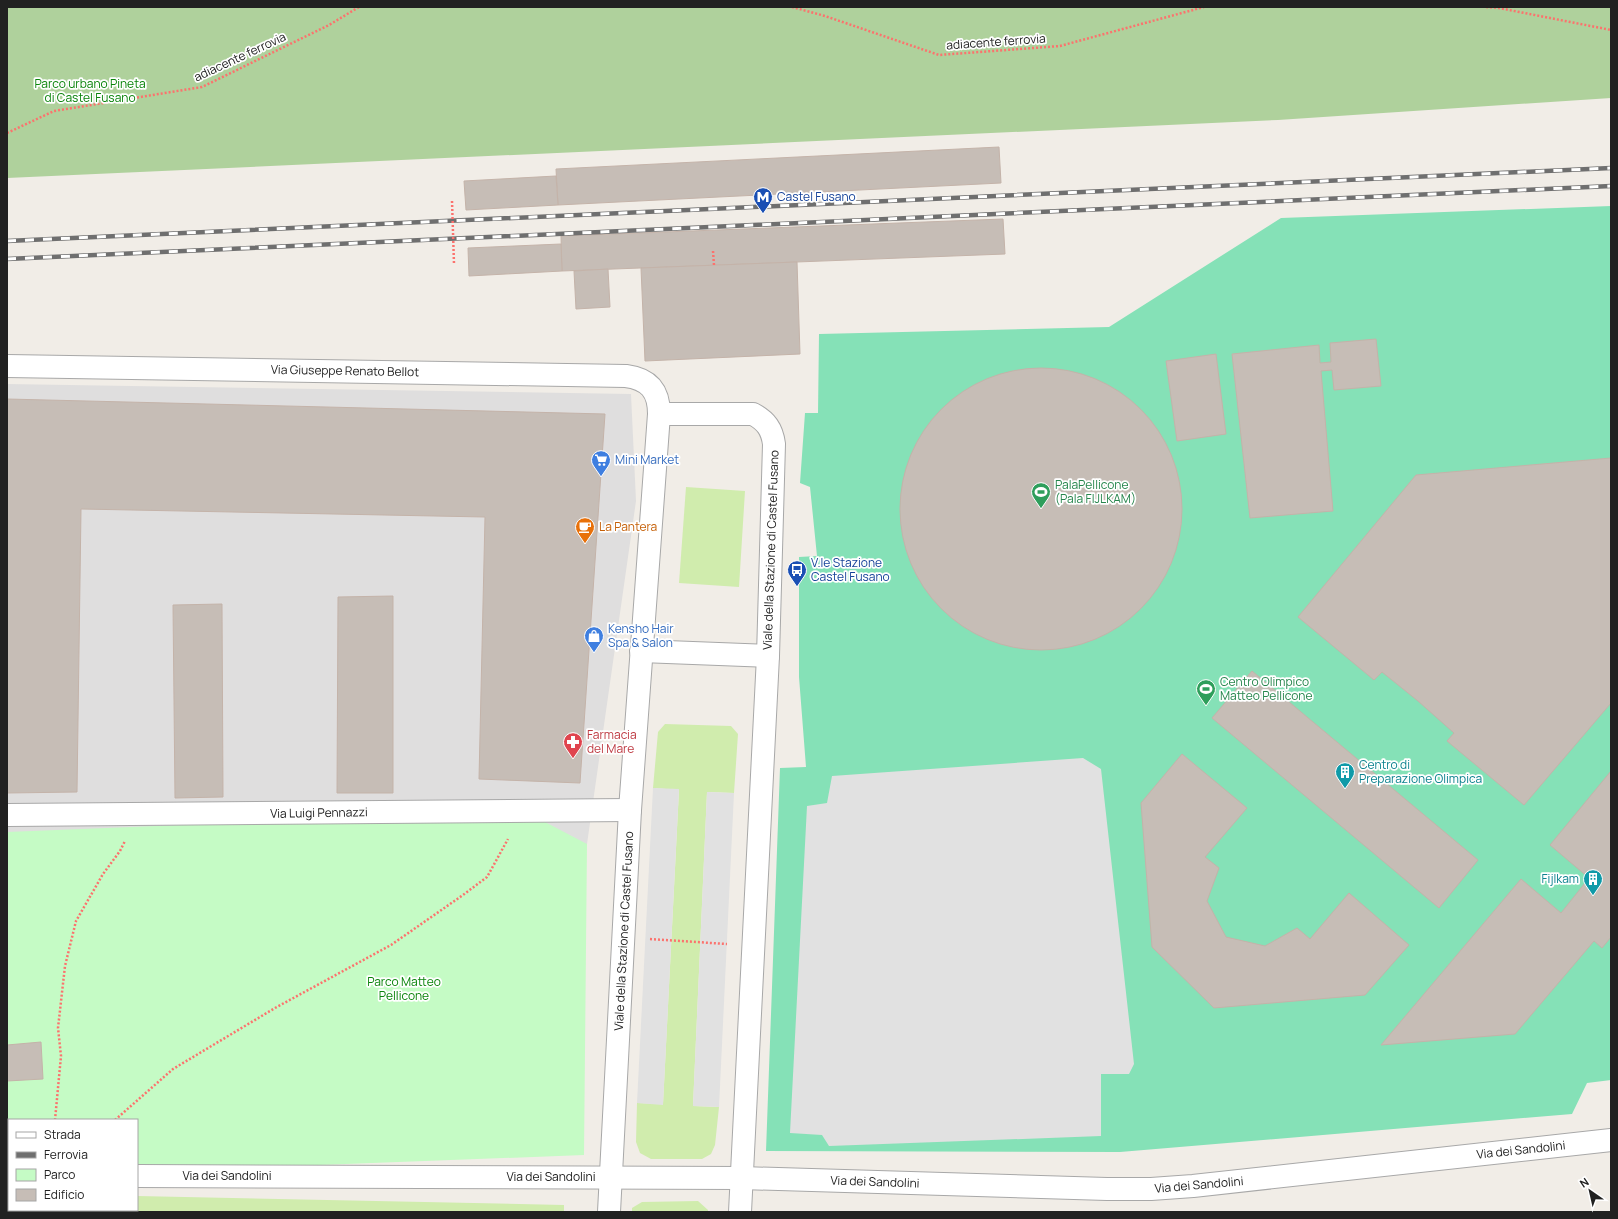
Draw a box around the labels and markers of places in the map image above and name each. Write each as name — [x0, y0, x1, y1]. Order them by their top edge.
metro station icon: Castel Fusano — [752, 186, 774, 214]
place label: Castel Fusano — [777, 188, 856, 205]
supermarket icon: Mini Market — [590, 449, 612, 477]
place label: Mini Market — [615, 451, 679, 468]
place label: PalaPellicone (Pala FIJLKAM) — [1055, 476, 1136, 507]
sports icon: PalaPellicone (Pala FIJLKAM) — [1030, 481, 1052, 509]
cafe icon: La Pantera — [574, 516, 596, 544]
place label: La Pantera — [599, 518, 657, 535]
place label: V.le Stazione Castel Fusano — [811, 554, 890, 585]
bus stop icon: V.le Stazione Castel Fusano — [786, 559, 808, 587]
place label: Kensho Hair Spa & Salon — [608, 620, 674, 651]
shop icon: Kensho Hair Spa & Salon — [583, 625, 605, 653]
place label: Centro Olimpico Matteo Pellicone — [1220, 673, 1312, 704]
sports icon: Centro Olimpico Matteo Pellicone — [1195, 678, 1217, 706]
place label: Farmacia del Mare — [587, 726, 637, 757]
pharmacy icon: Farmacia del Mare — [562, 731, 584, 759]
place label: Centro di Preparazione Olimpica — [1359, 756, 1482, 787]
building icon: Centro di Preparazione Olimpica — [1334, 761, 1356, 789]
building icon: Fijlkam — [1582, 868, 1604, 896]
place label: Fijlkam — [1542, 870, 1579, 887]

